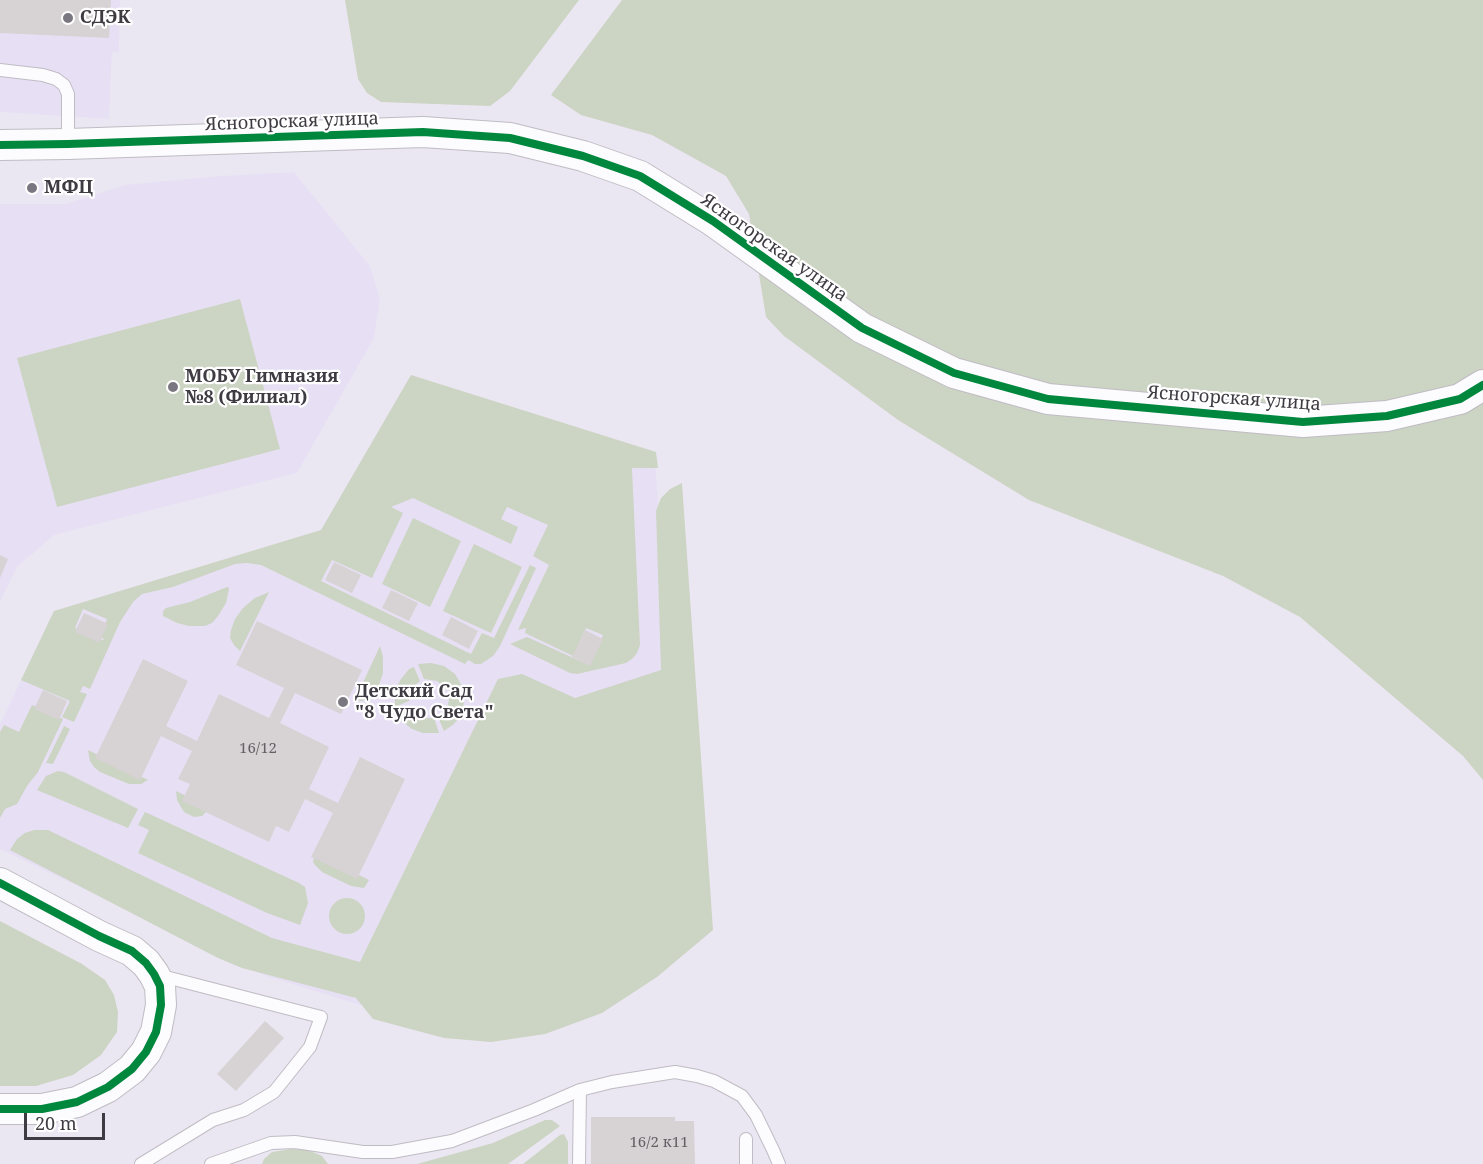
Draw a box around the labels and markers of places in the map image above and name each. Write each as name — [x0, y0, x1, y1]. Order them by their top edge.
place label: СДЭК — [80, 7, 130, 29]
marker: СДЭК — [61, 11, 75, 25]
place label: МФЦ — [44, 177, 93, 199]
marker: МФЦ — [25, 181, 39, 195]
place label: МОБУ Гимназия №8 (Филиал) — [185, 366, 339, 409]
marker: МОБУ Гимназия №8 (Филиал) — [166, 380, 180, 394]
place label: Детский Сад "8 Чудо Света" — [355, 681, 494, 724]
marker: Детский Сад "8 Чудо Света" — [336, 695, 350, 709]

